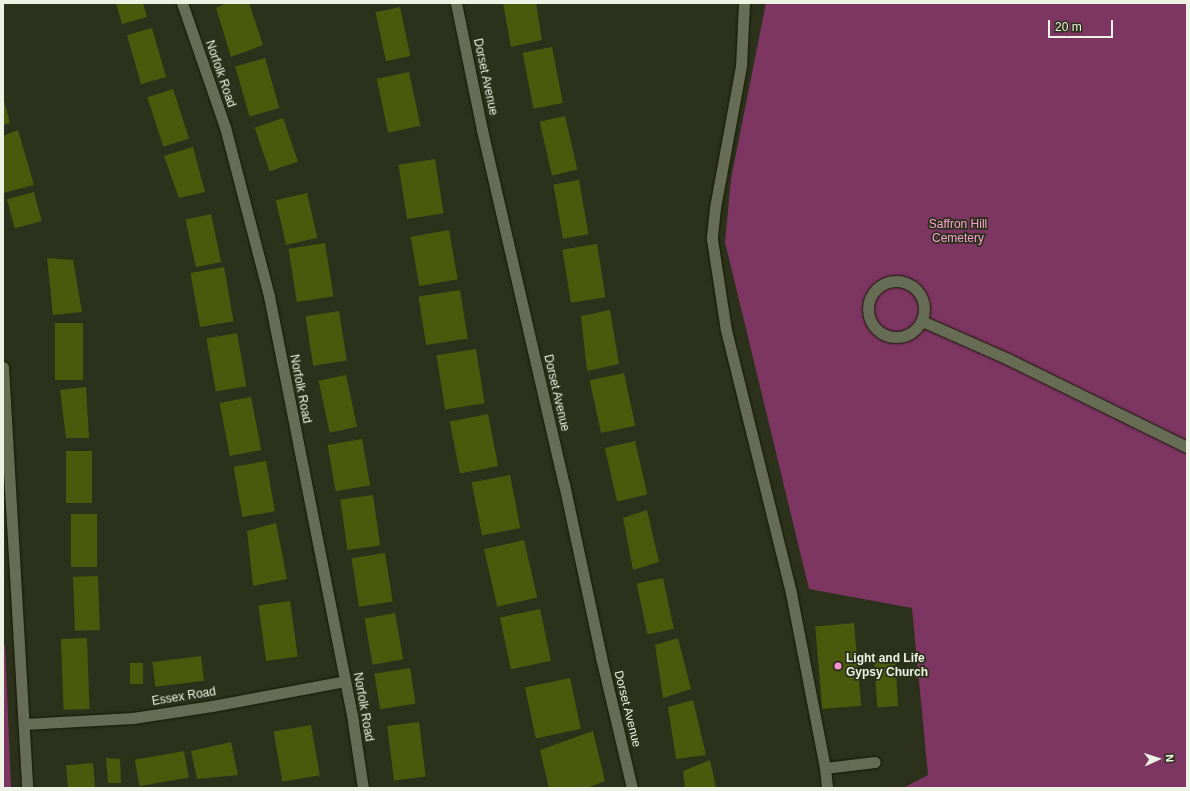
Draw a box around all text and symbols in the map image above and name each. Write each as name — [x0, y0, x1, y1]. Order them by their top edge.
scale bar — [1050, 12, 1115, 38]
text: 20 m — [1055, 20, 1082, 34]
street label: Dorset Avenue — [470, 37, 500, 117]
street label: Norfolk Road — [202, 39, 238, 109]
park label: Saffron Hill Cemetery — [929, 218, 987, 246]
street label: Norfolk Road — [286, 353, 314, 425]
street label: Dorset Avenue — [540, 353, 572, 433]
place label: Light and Life Gypsy Church — [846, 652, 928, 680]
marker: Light and Life Gypsy Church — [833, 661, 843, 671]
street label: Dorset Avenue — [610, 669, 644, 749]
street label: Norfolk Road — [350, 671, 376, 743]
street label: Essex Road — [151, 685, 217, 709]
north arrow — [1138, 739, 1178, 779]
text: N — [1164, 754, 1176, 763]

